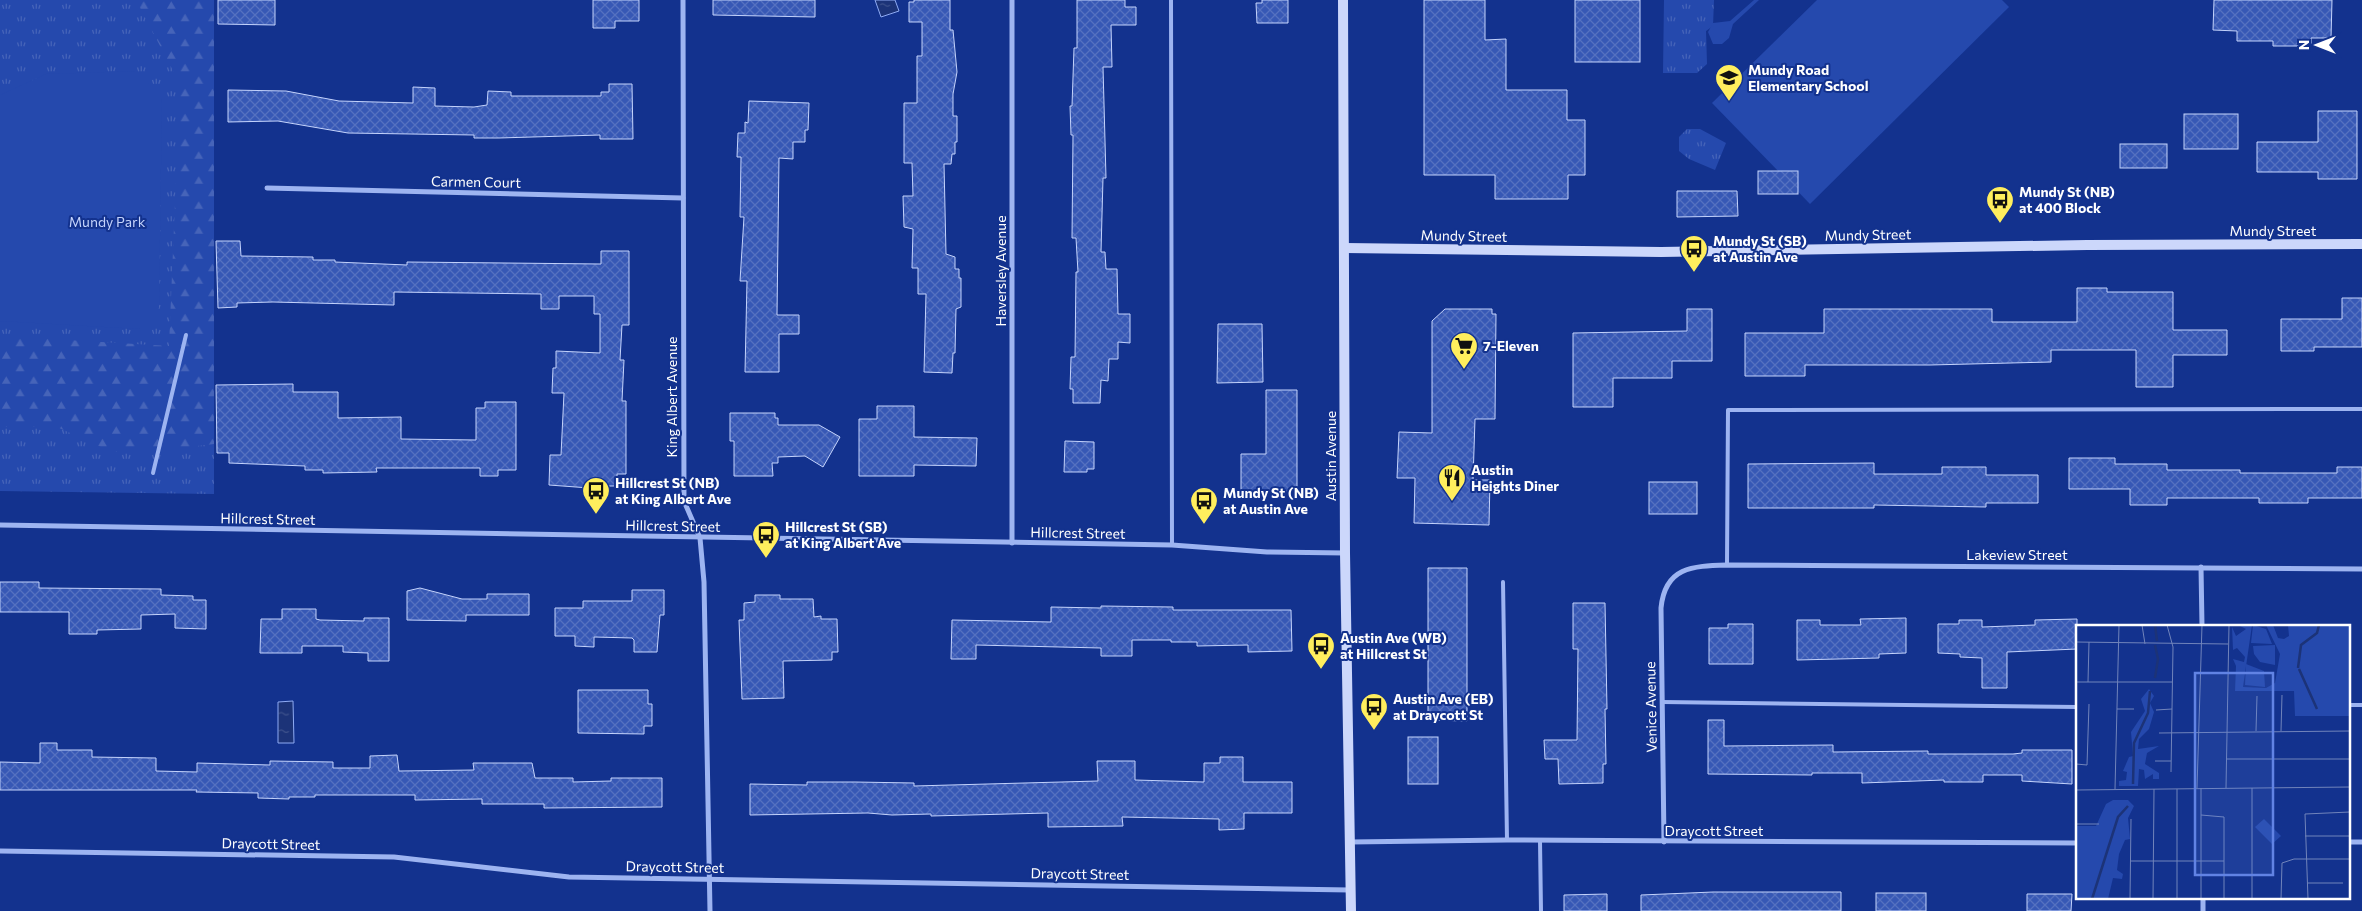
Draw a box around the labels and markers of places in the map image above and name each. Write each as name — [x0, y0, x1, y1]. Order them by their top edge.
place label: Mundy Road Elementary School — [1748, 61, 1868, 94]
school or university icon: Mundy Road Elementary School — [1714, 63, 1744, 102]
place label: Mundy St (NB) at 400 Block — [2019, 183, 2115, 216]
bus stop icon: Mundy St (NB) at 400 Block — [1985, 185, 2015, 224]
place label: Mundy St (SB) at Austin Ave — [1713, 232, 1807, 265]
bus stop icon: Mundy St (SB) at Austin Ave — [1679, 234, 1709, 273]
supermarket icon: 7-Eleven — [1449, 331, 1479, 370]
place label: 7-Eleven — [1483, 337, 1539, 354]
place label: Austin Heights Diner — [1471, 461, 1559, 494]
restaurant icon: Austin Heights Diner — [1437, 463, 1467, 502]
place label: Hillcrest St (NB) at King Albert Ave — [615, 474, 731, 507]
bus stop icon: Hillcrest St (NB) at King Albert Ave — [581, 476, 611, 515]
place label: Mundy St (NB) at Austin Ave — [1223, 484, 1319, 517]
bus stop icon: Mundy St (NB) at Austin Ave — [1189, 486, 1219, 525]
place label: Hillcrest St (SB) at King Albert Ave — [785, 518, 901, 551]
bus stop icon: Hillcrest St (SB) at King Albert Ave — [751, 520, 781, 559]
place label: Austin Ave (WB) at Hillcrest St — [1340, 629, 1447, 662]
bus stop icon: Austin Ave (WB) at Hillcrest St — [1306, 631, 1336, 670]
place label: Austin Ave (EB) at Draycott St — [1393, 690, 1494, 723]
bus stop icon: Austin Ave (EB) at Draycott St — [1359, 692, 1389, 731]

